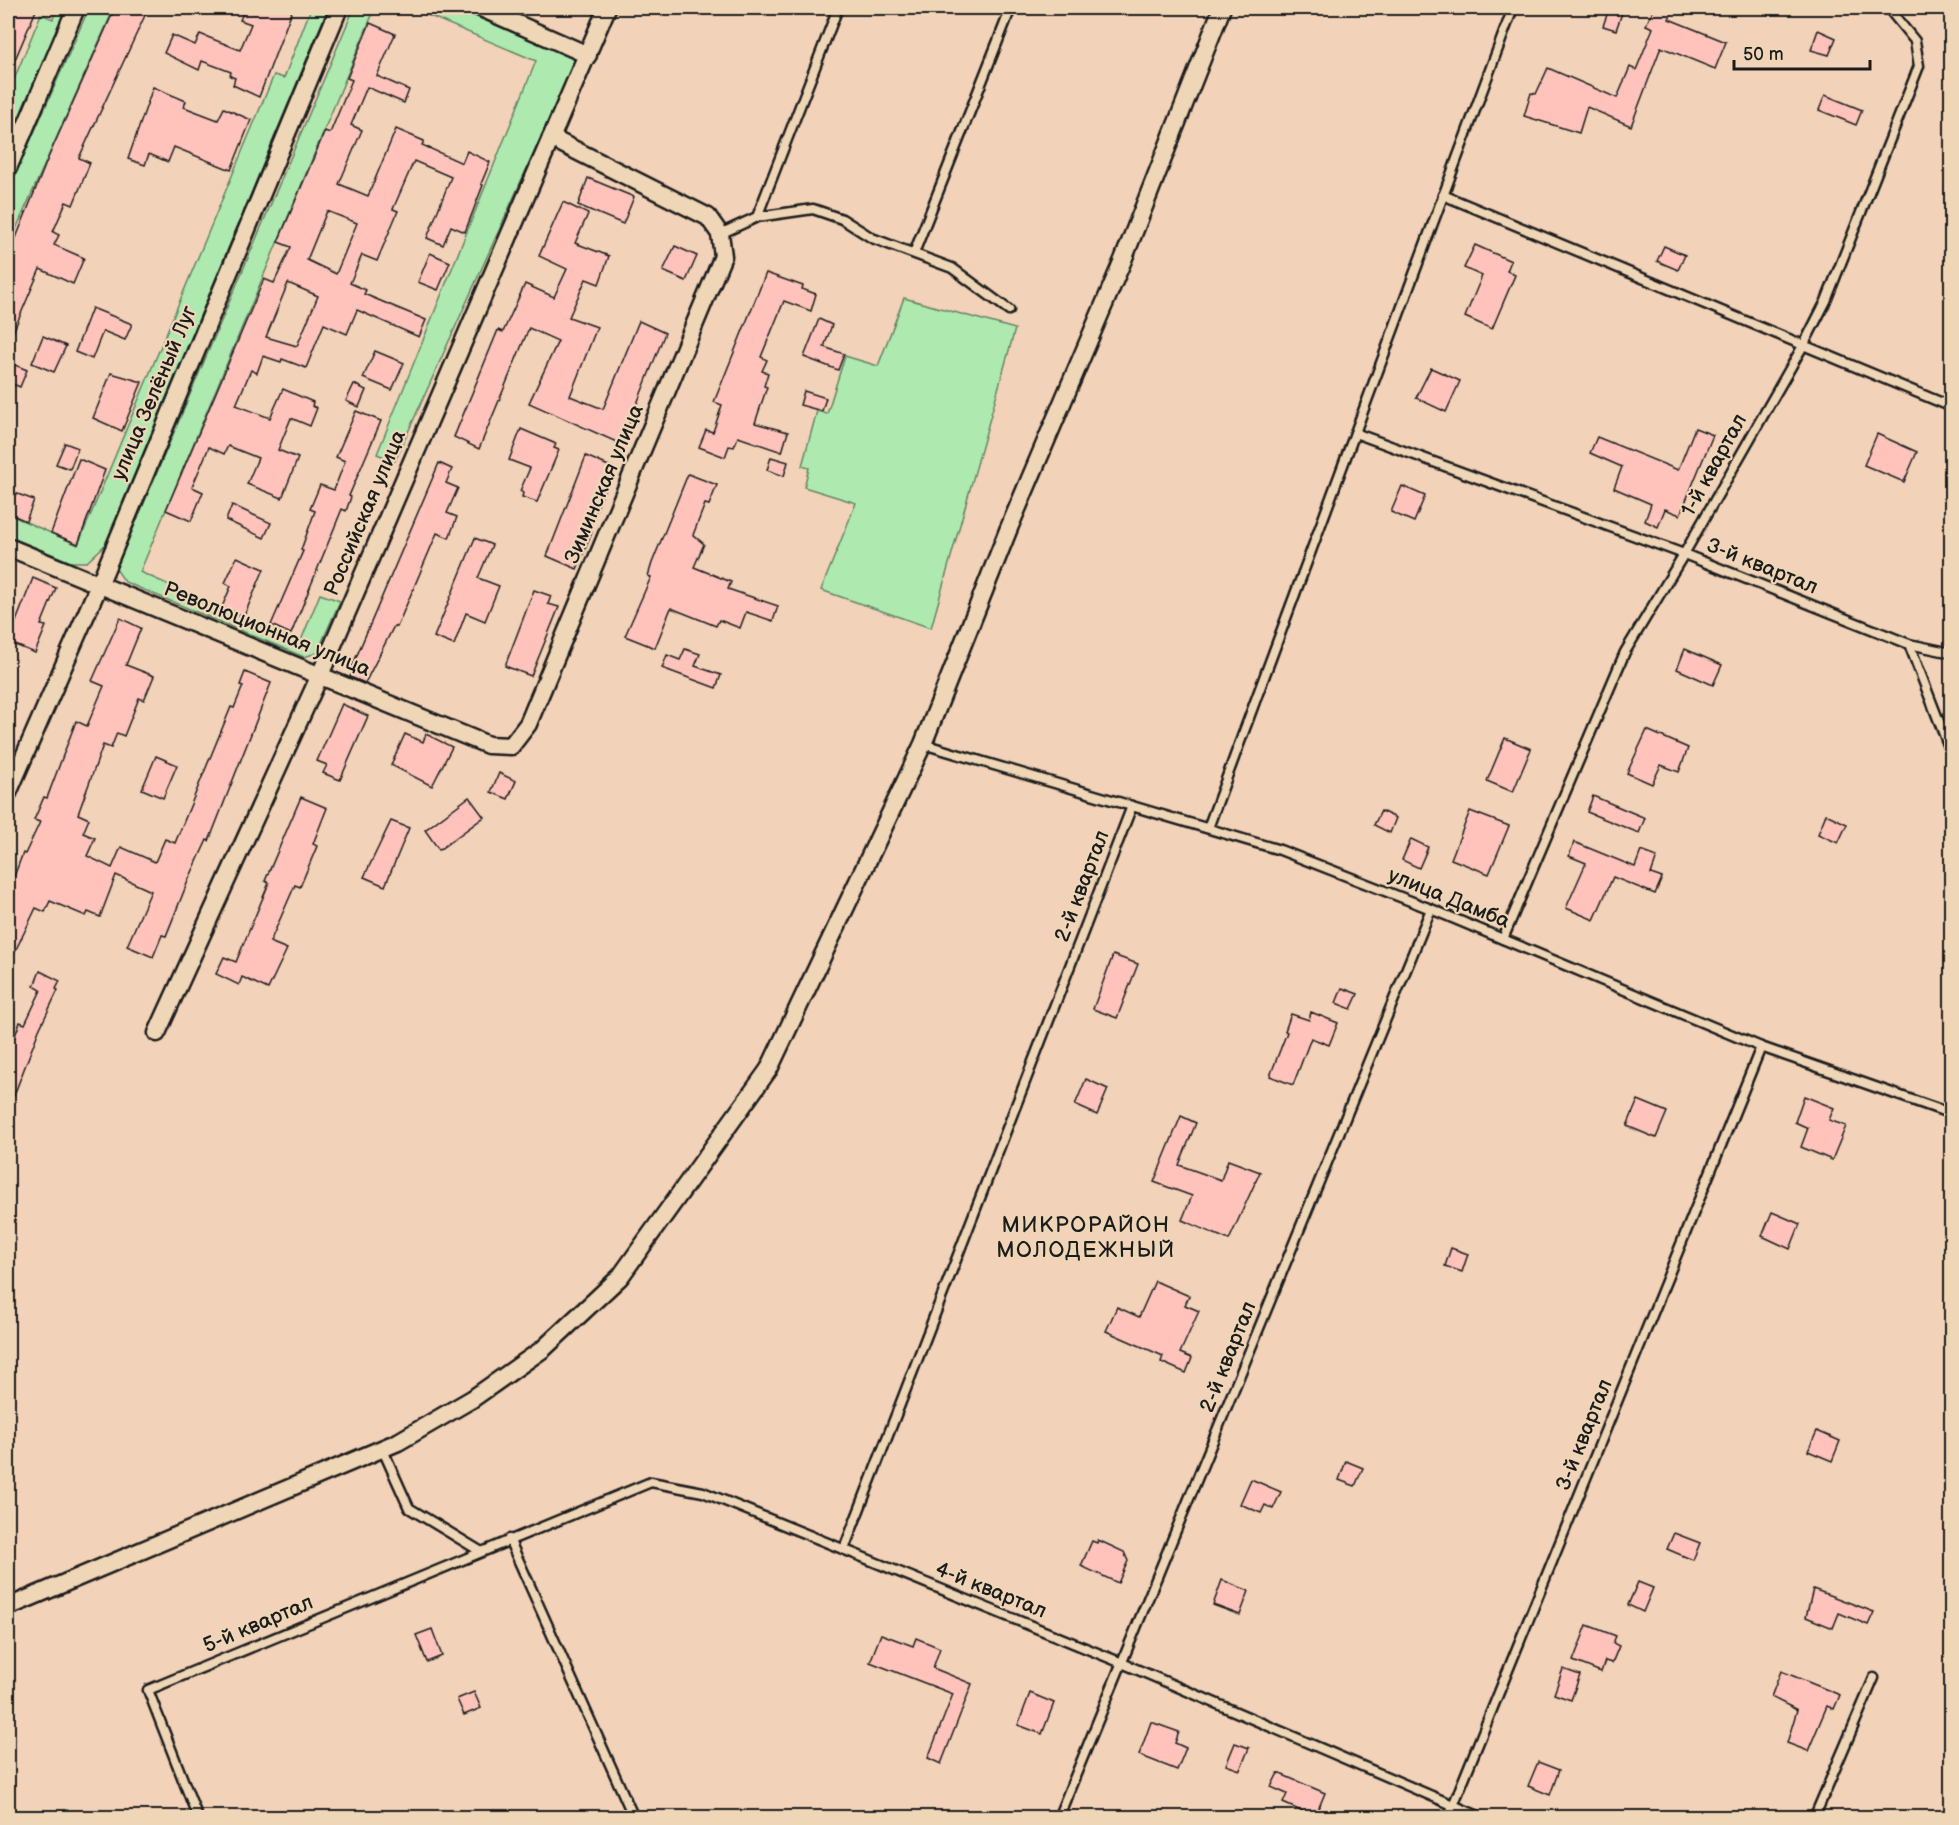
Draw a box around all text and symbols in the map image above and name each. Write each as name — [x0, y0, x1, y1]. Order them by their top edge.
scale bar — [1734, 33, 1870, 71]
text: 50 m — [1743, 44, 1784, 65]
street label: улица Зелёный Луг — [106, 302, 202, 484]
street label: Зиминская улица — [559, 400, 649, 567]
street label: 1-й квартал — [1676, 409, 1752, 521]
street label: Российская улица — [319, 426, 411, 600]
street label: 3-й квартал — [1703, 532, 1821, 600]
street label: Революционная улица — [160, 576, 375, 682]
street label: 2-й квартал — [1049, 827, 1115, 945]
street label: улица Дамба — [1385, 862, 1514, 934]
district label: МИКРОРАЙОН МОЛОДЕЖНЫЙ — [996, 1212, 1176, 1264]
street label: 2-й квартал — [1194, 1298, 1262, 1416]
street label: 3-й квартал — [1550, 1376, 1618, 1494]
street label: 4-й квартал — [932, 1556, 1050, 1624]
street label: 5-й квартал — [199, 1590, 317, 1658]

